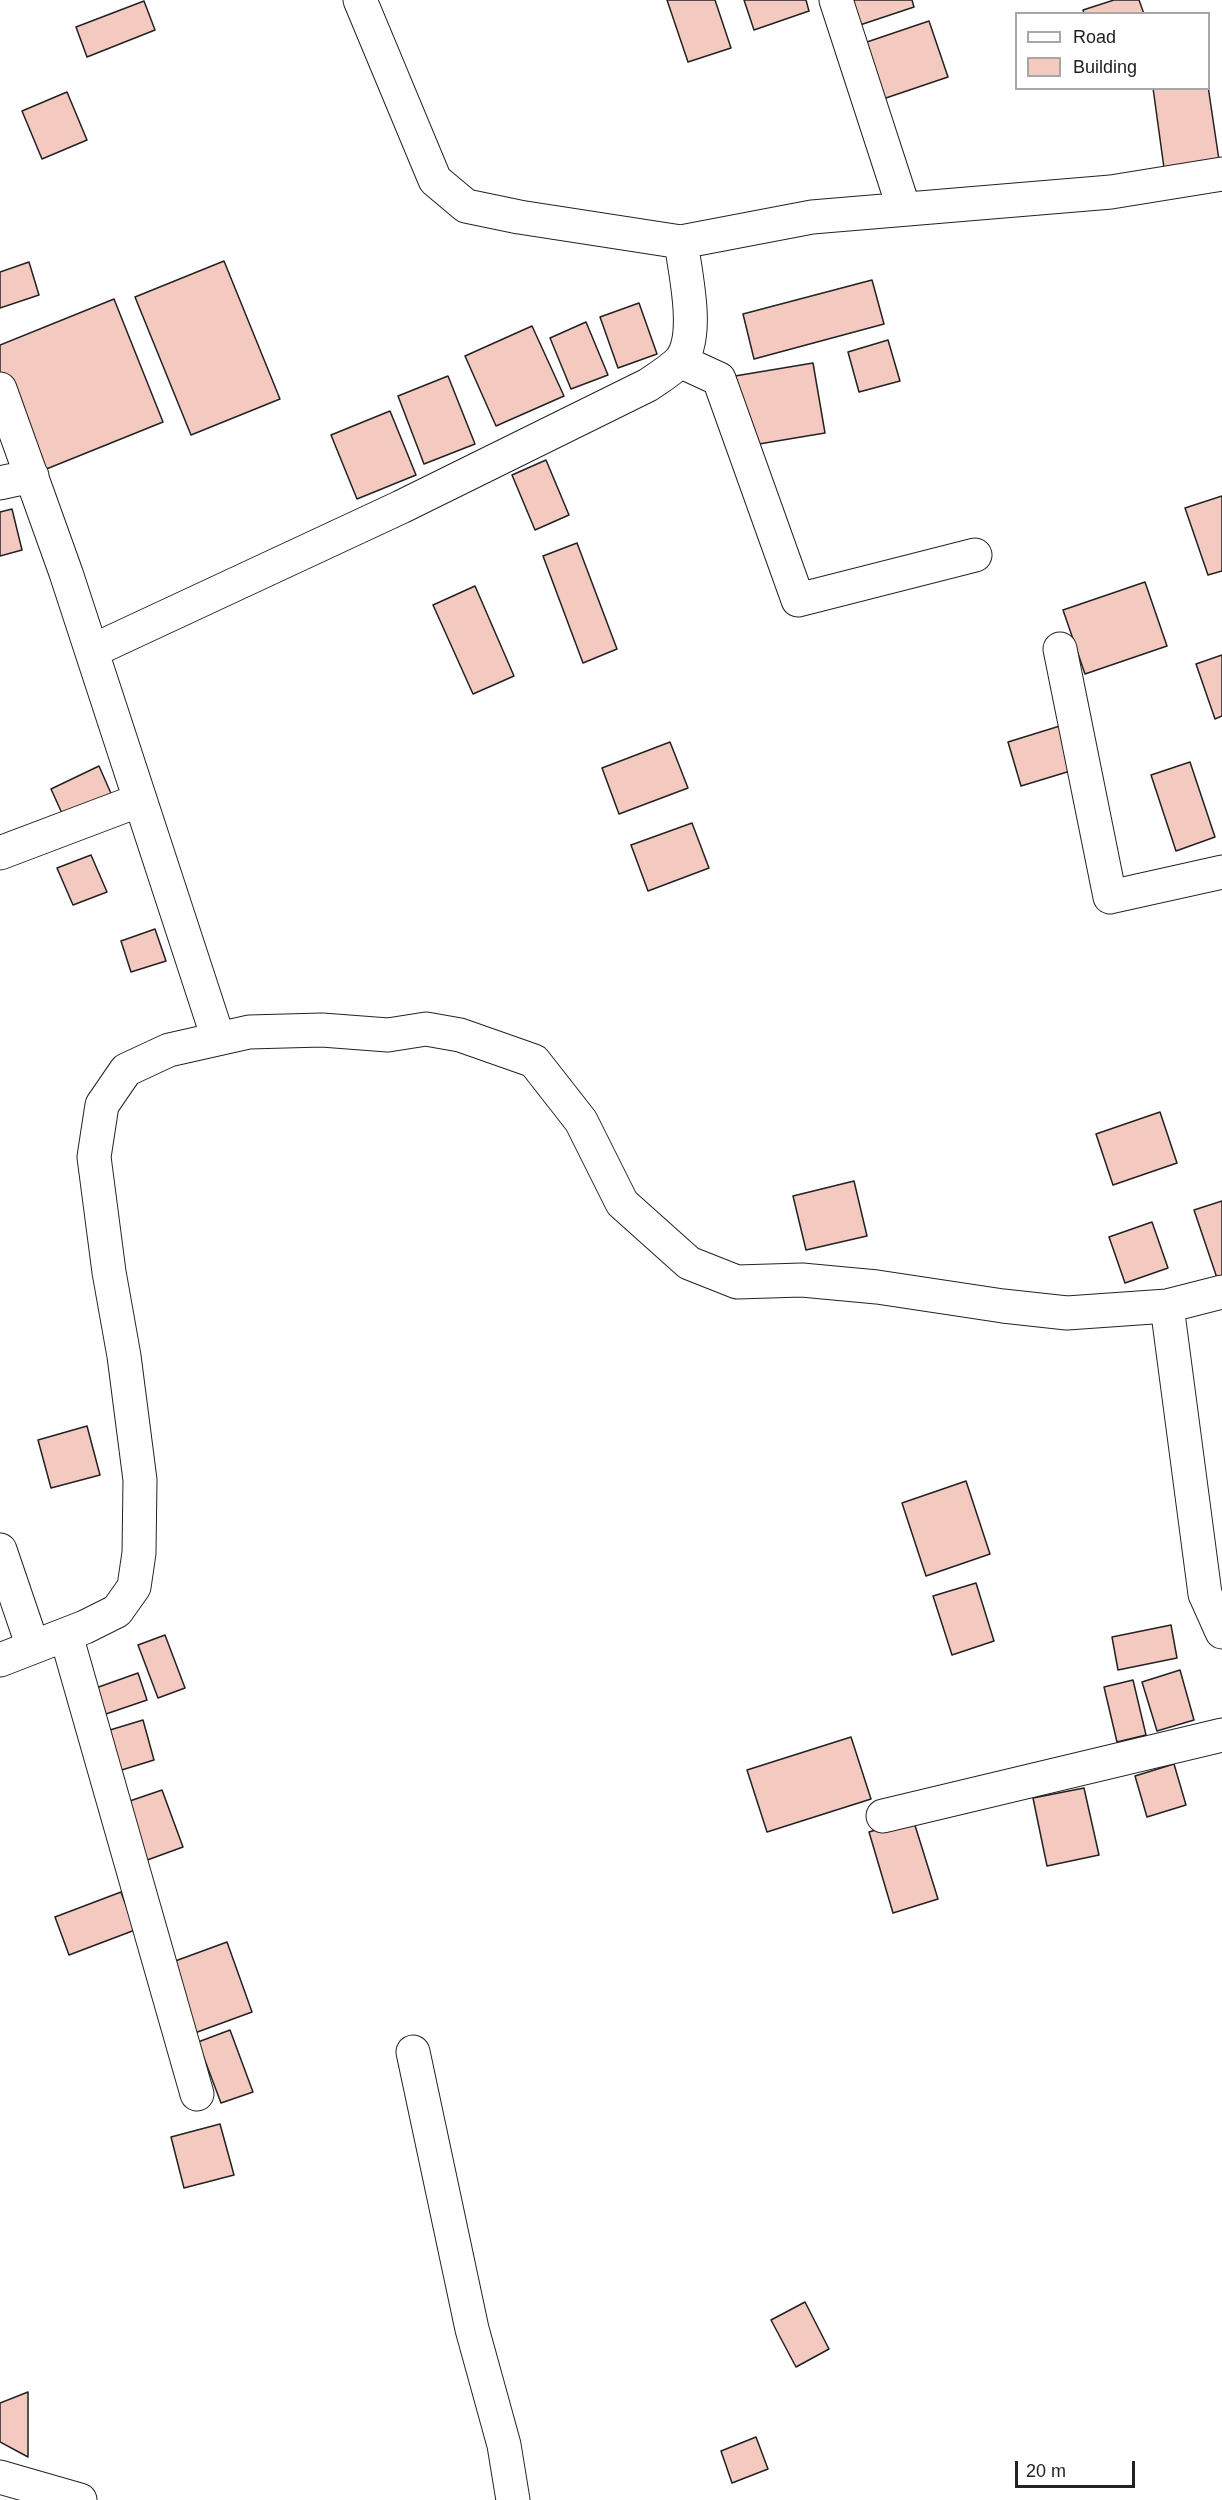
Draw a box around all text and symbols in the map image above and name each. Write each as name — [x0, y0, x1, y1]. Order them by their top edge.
legend — [1015, 12, 1210, 90]
text: Road — [1073, 27, 1116, 47]
text: Building — [1073, 57, 1137, 77]
scale bar — [1018, 2449, 1138, 2487]
text: 20 m — [1026, 2461, 1066, 2481]

